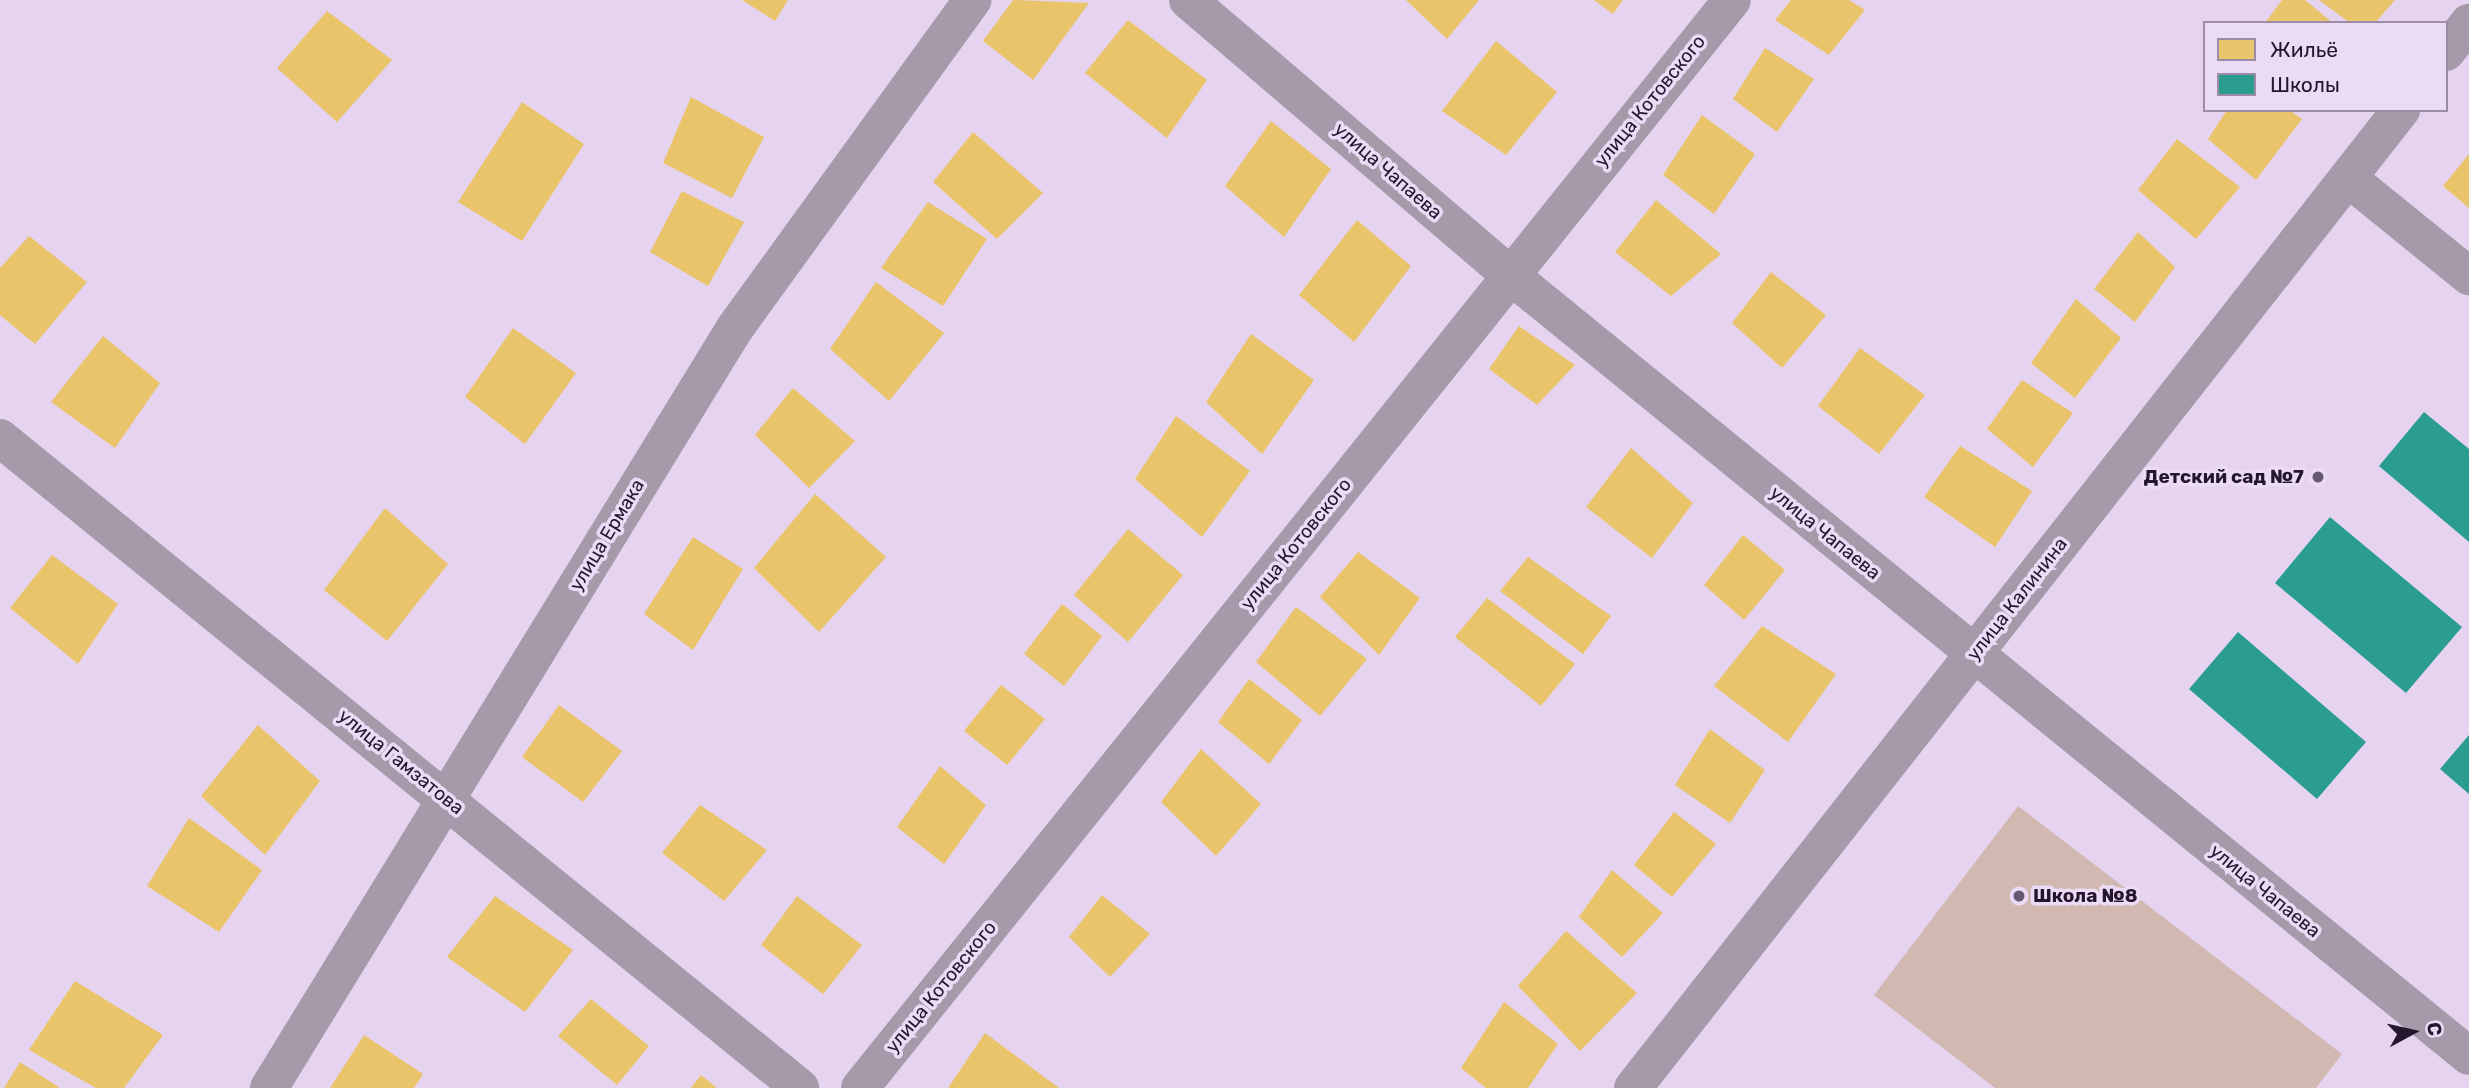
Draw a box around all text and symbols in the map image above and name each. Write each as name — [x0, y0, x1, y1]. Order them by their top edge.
legend — [2203, 21, 2448, 112]
street label: улица Котовского — [1590, 30, 1710, 172]
text: Жильё — [2270, 37, 2338, 62]
text: Школы — [2270, 72, 2340, 97]
street label: улица Чапаева — [1329, 118, 1447, 224]
place label: Детский сад №7 — [2144, 466, 2304, 488]
marker: Детский сад №7 — [2310, 469, 2326, 485]
street label: улица Котовского — [1236, 473, 1356, 615]
street label: улица Ермака — [565, 475, 649, 595]
street label: улица Чапаева — [1765, 481, 1885, 585]
street label: улица Калинина — [1962, 533, 2072, 665]
street label: улица Гамзатова — [334, 704, 468, 820]
street label: улица Чапаева — [2205, 839, 2325, 943]
place label: Школа №8 — [2033, 885, 2138, 907]
marker: Школа №8 — [2011, 888, 2027, 904]
street label: улица Котовского — [881, 916, 1001, 1058]
north arrow — [2378, 997, 2448, 1067]
text: С — [2422, 1021, 2447, 1037]

